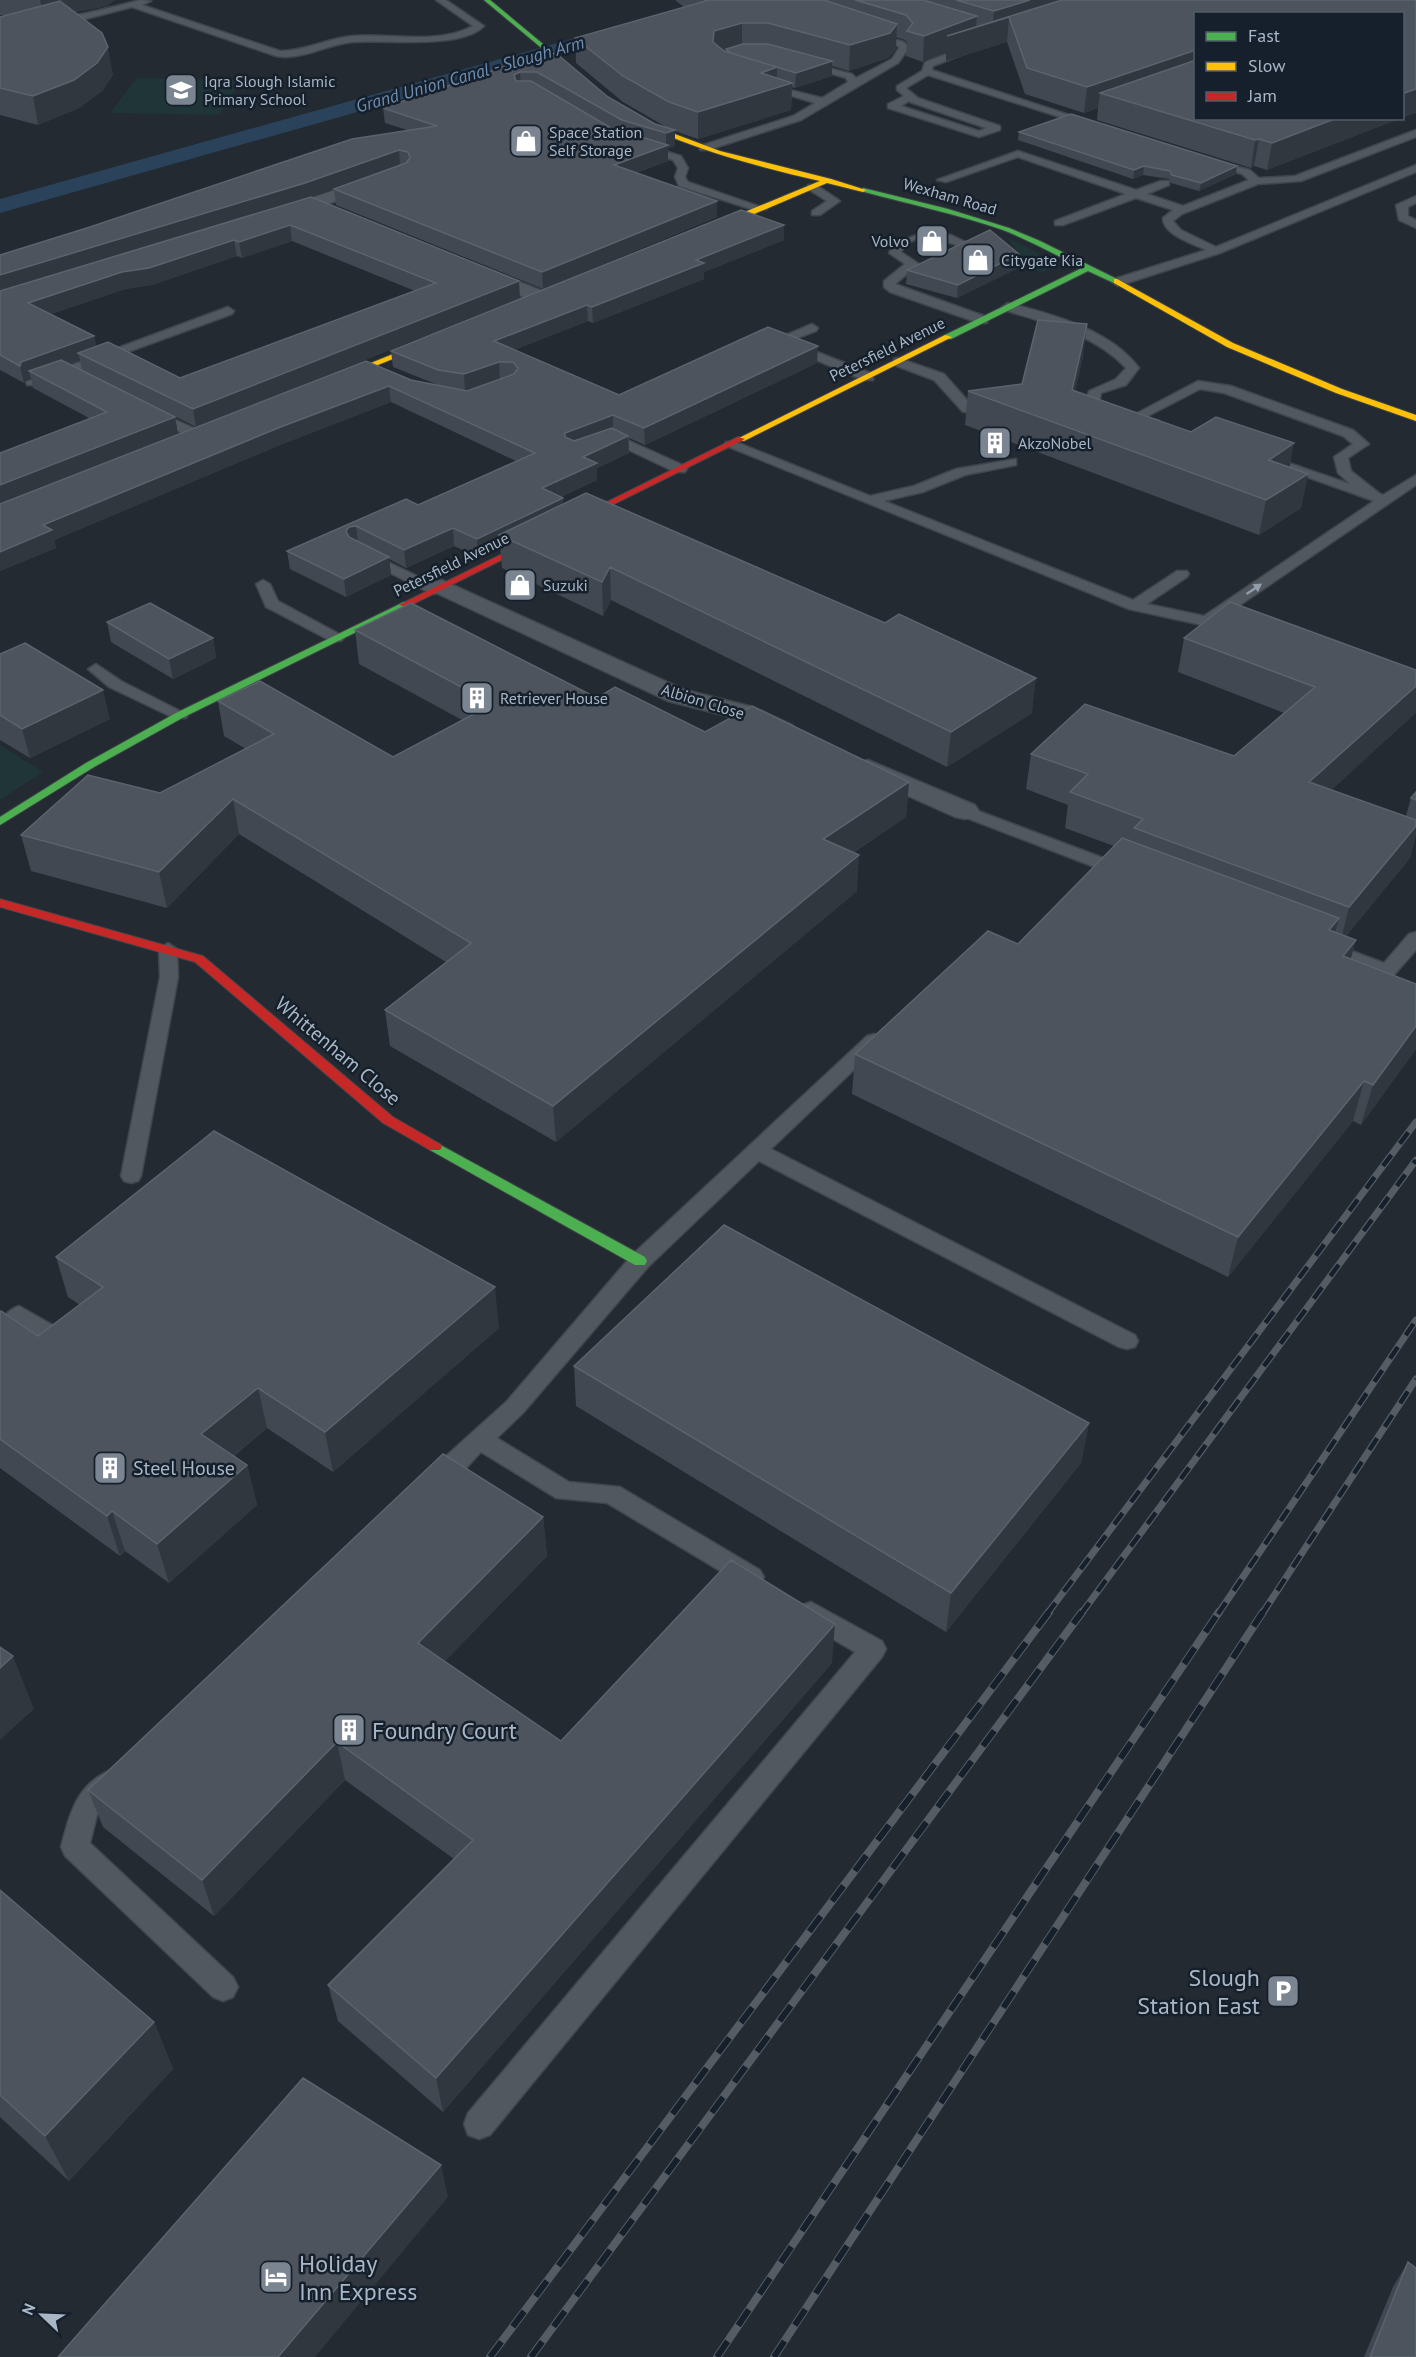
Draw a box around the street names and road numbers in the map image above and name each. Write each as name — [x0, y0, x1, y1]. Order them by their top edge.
street label: Wexham Road — [901, 173, 999, 219]
street label: Petersfield Avenue — [826, 312, 948, 386]
street label: Petersfield Avenue — [390, 527, 512, 601]
street label: Albion Close — [659, 679, 747, 723]
street label: Whittenham Close — [270, 991, 406, 1111]

